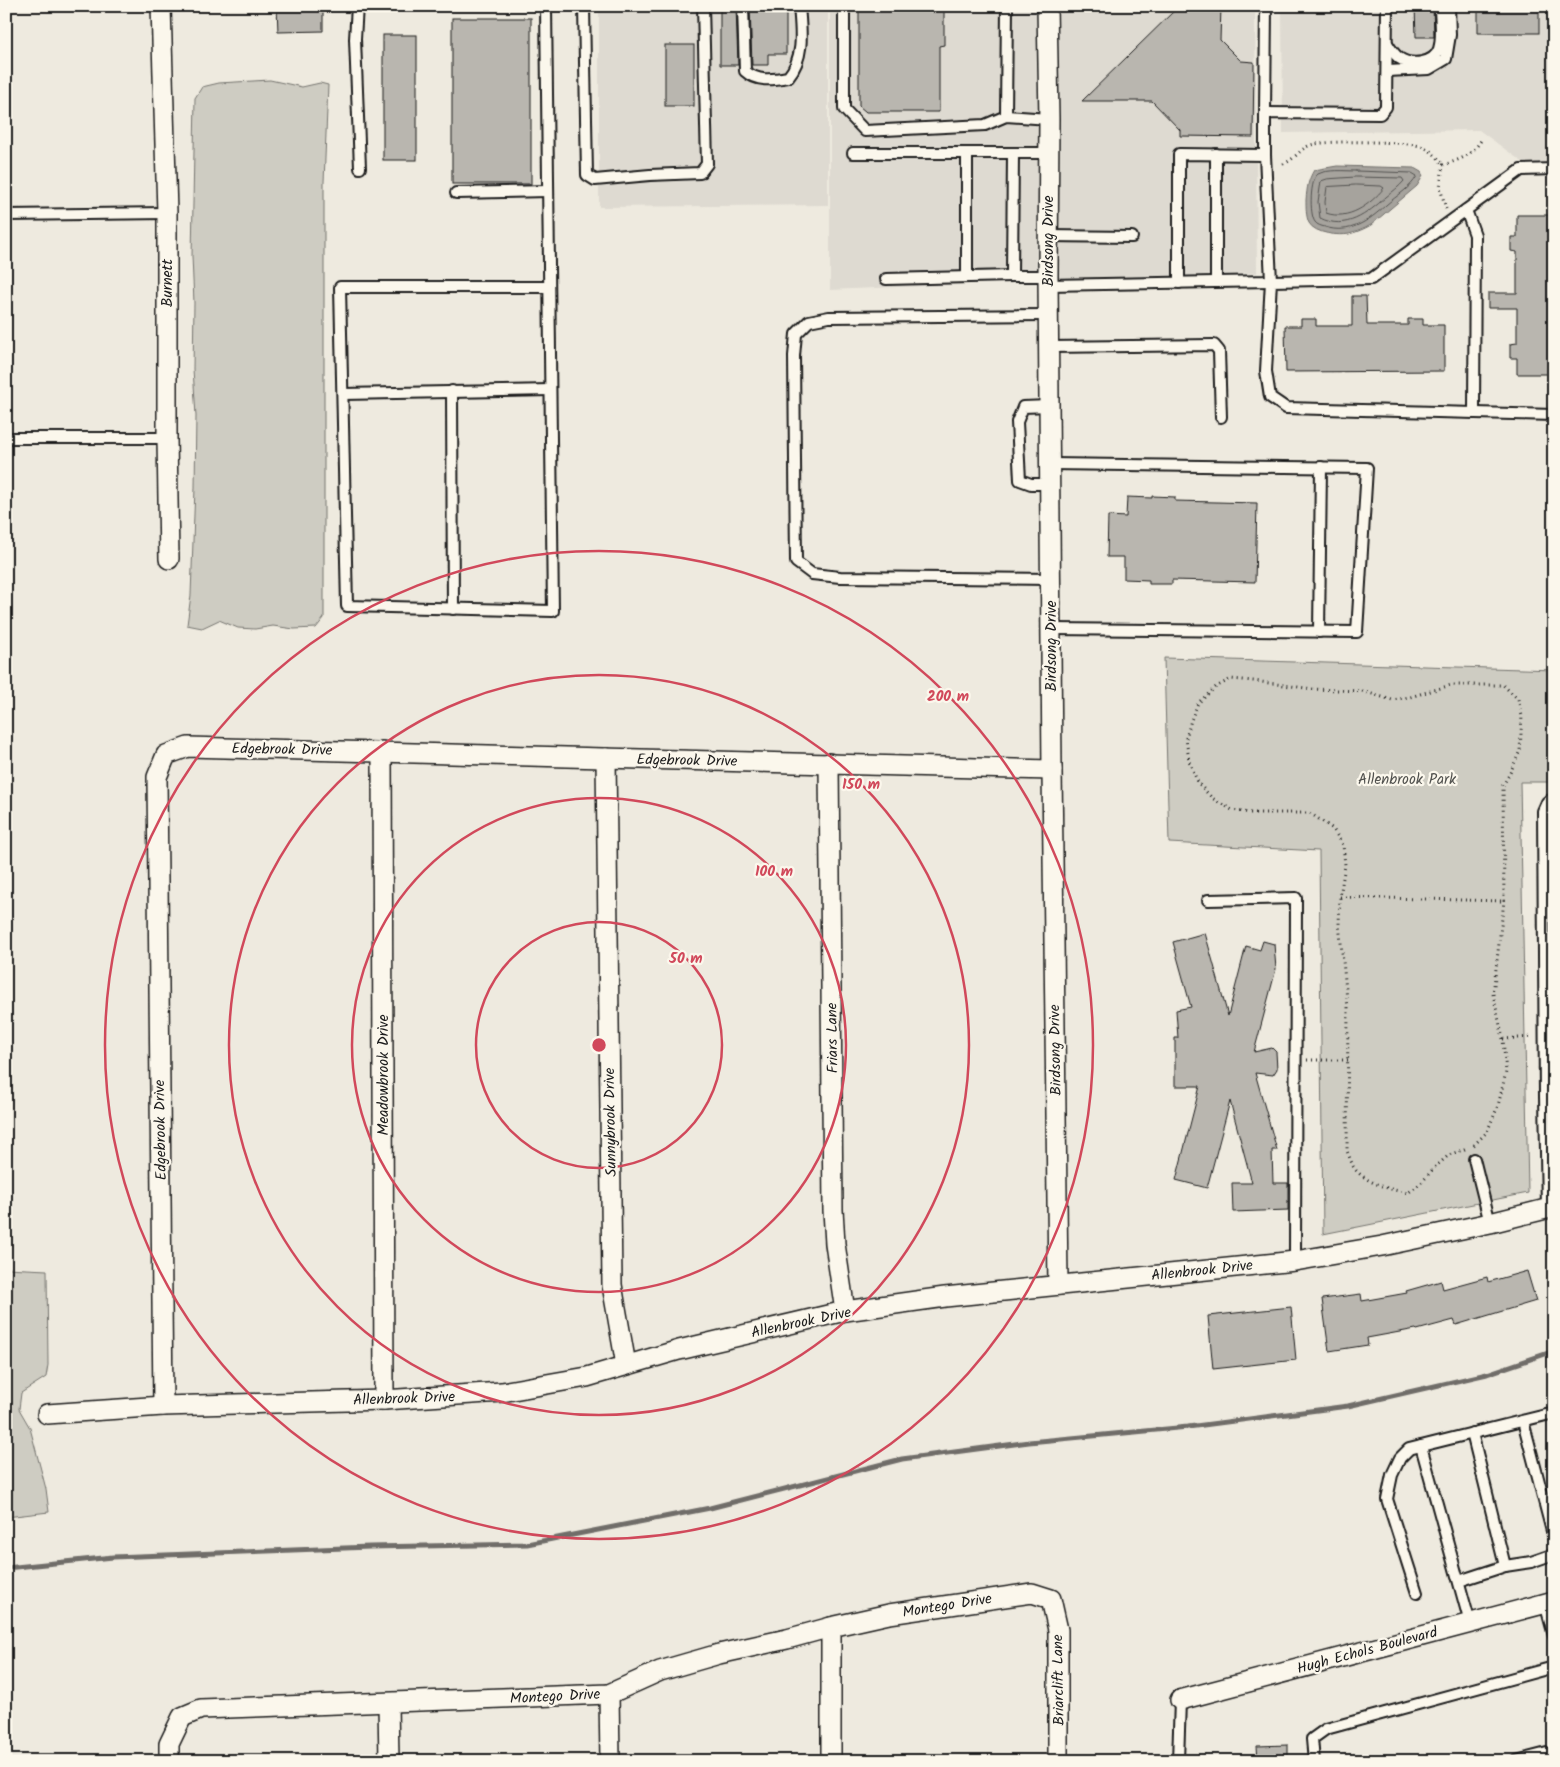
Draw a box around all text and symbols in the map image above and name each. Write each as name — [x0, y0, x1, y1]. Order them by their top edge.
street label: Birdsong Drive — [1037, 195, 1061, 287]
street label: Burnett — [156, 259, 180, 307]
street label: Birdsong Drive — [1040, 600, 1064, 692]
text: 200 m — [927, 685, 969, 709]
street label: Edgebrook Drive — [231, 737, 333, 763]
street label: Edgebrook Drive — [636, 748, 738, 774]
park label: Allenbrook Park — [1358, 768, 1457, 792]
text: 150 m — [842, 773, 880, 797]
text: 100 m — [755, 860, 793, 884]
text: 50 m — [668, 947, 703, 971]
street label: Friars Lane — [820, 1002, 846, 1074]
street label: Birdsong Drive — [1043, 1004, 1069, 1096]
street label: Meadowbrook Drive — [372, 1014, 396, 1135]
centre of rings — [590, 1036, 608, 1054]
street label: Sunnybrook Drive — [598, 1067, 624, 1177]
street label: Edgebrook Drive — [148, 1079, 174, 1181]
street label: Allenbrook Drive — [1150, 1254, 1254, 1288]
street label: Allenbrook Drive — [749, 1301, 854, 1345]
street label: Allenbrook Drive — [353, 1385, 456, 1413]
street label: Montego Drive — [901, 1587, 994, 1625]
street label: Hugh Echols Boulevard — [1294, 1621, 1441, 1681]
street label: Briarclift Lane — [1046, 1634, 1072, 1726]
street label: Montego Drive — [509, 1683, 601, 1711]

